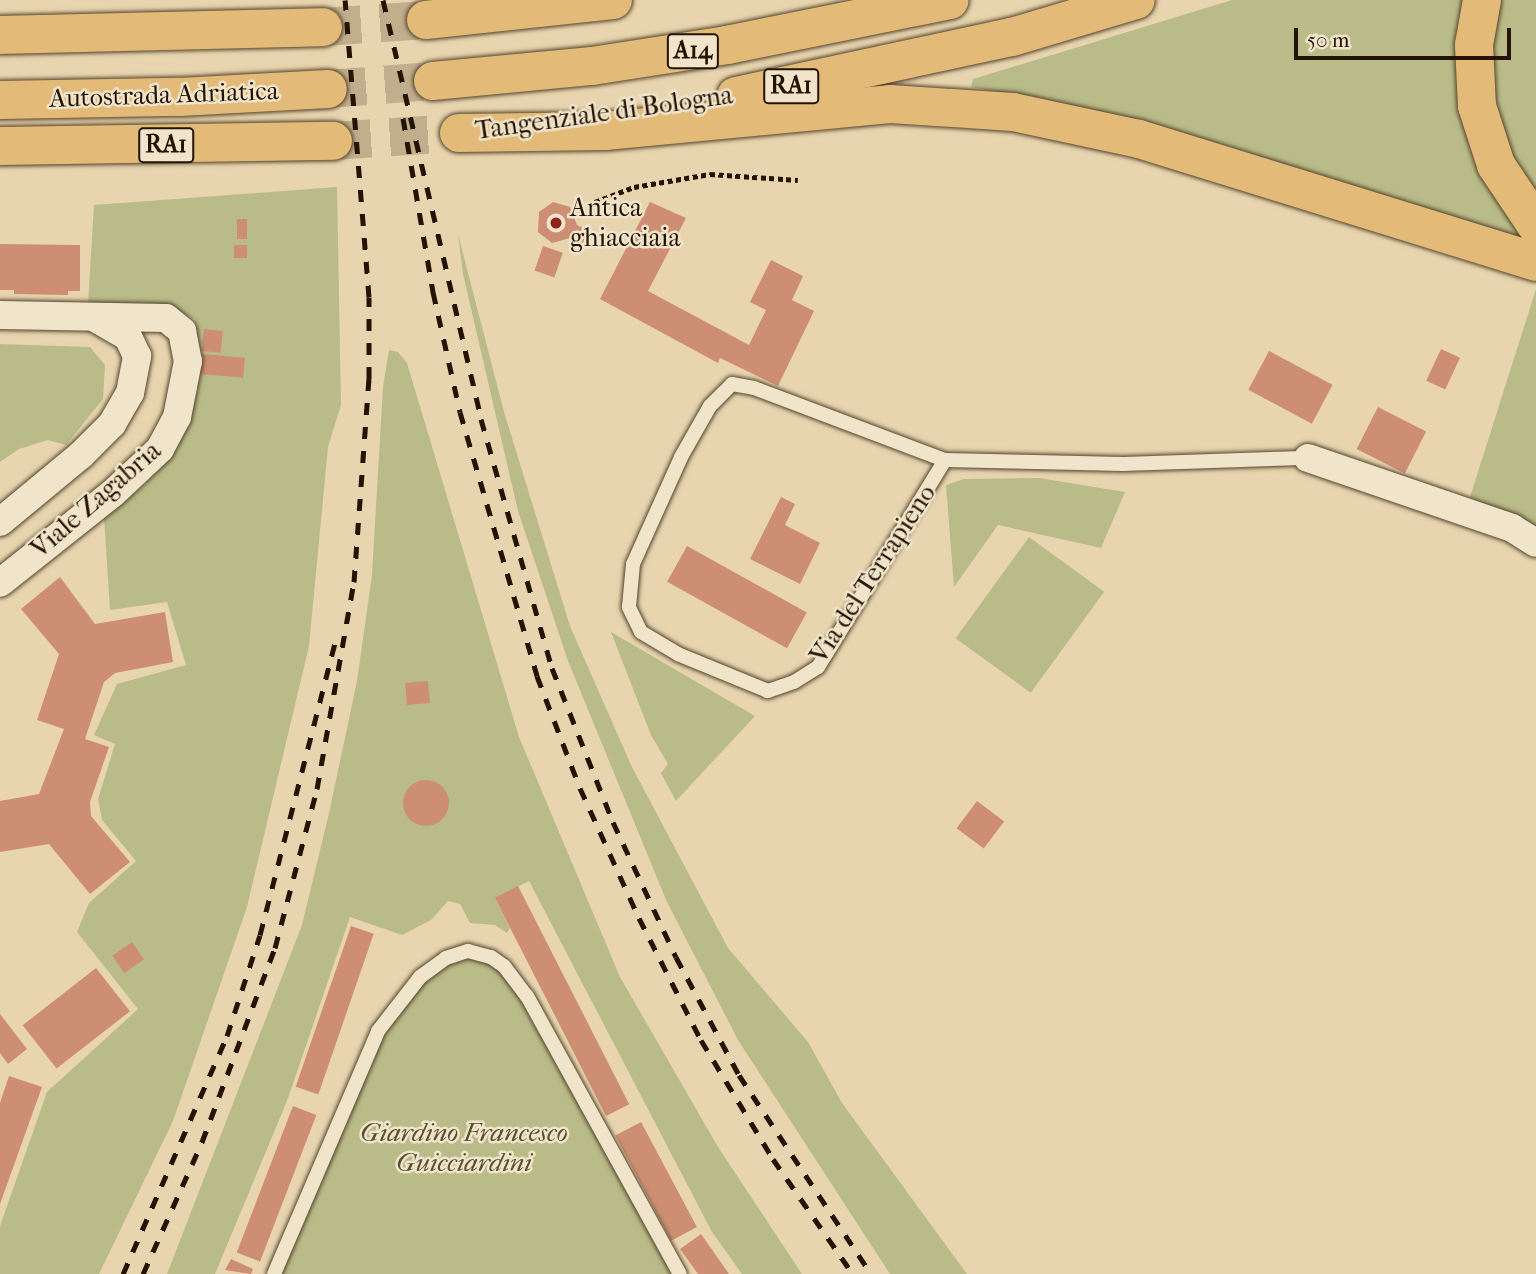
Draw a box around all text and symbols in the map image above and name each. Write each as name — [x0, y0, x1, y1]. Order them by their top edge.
scale bar — [1298, 14, 1515, 58]
text: 50 m — [1307, 28, 1350, 52]
road number: A14 — [667, 31, 719, 72]
road number: RA1 — [763, 66, 819, 106]
street label: Autostrada Adriatica — [49, 75, 279, 115]
street label: Tangenziale di Bologna — [473, 79, 735, 147]
road number: RA1 — [138, 125, 194, 166]
place label: Antica ghiacciaia — [570, 192, 681, 254]
marker: Antica ghiacciaia — [548, 215, 564, 231]
street label: Viale Zagabria — [25, 435, 167, 565]
street label: Via del Terrapieno — [804, 479, 942, 669]
park label: Giardino Francesco Guicciardini — [360, 1117, 568, 1178]

